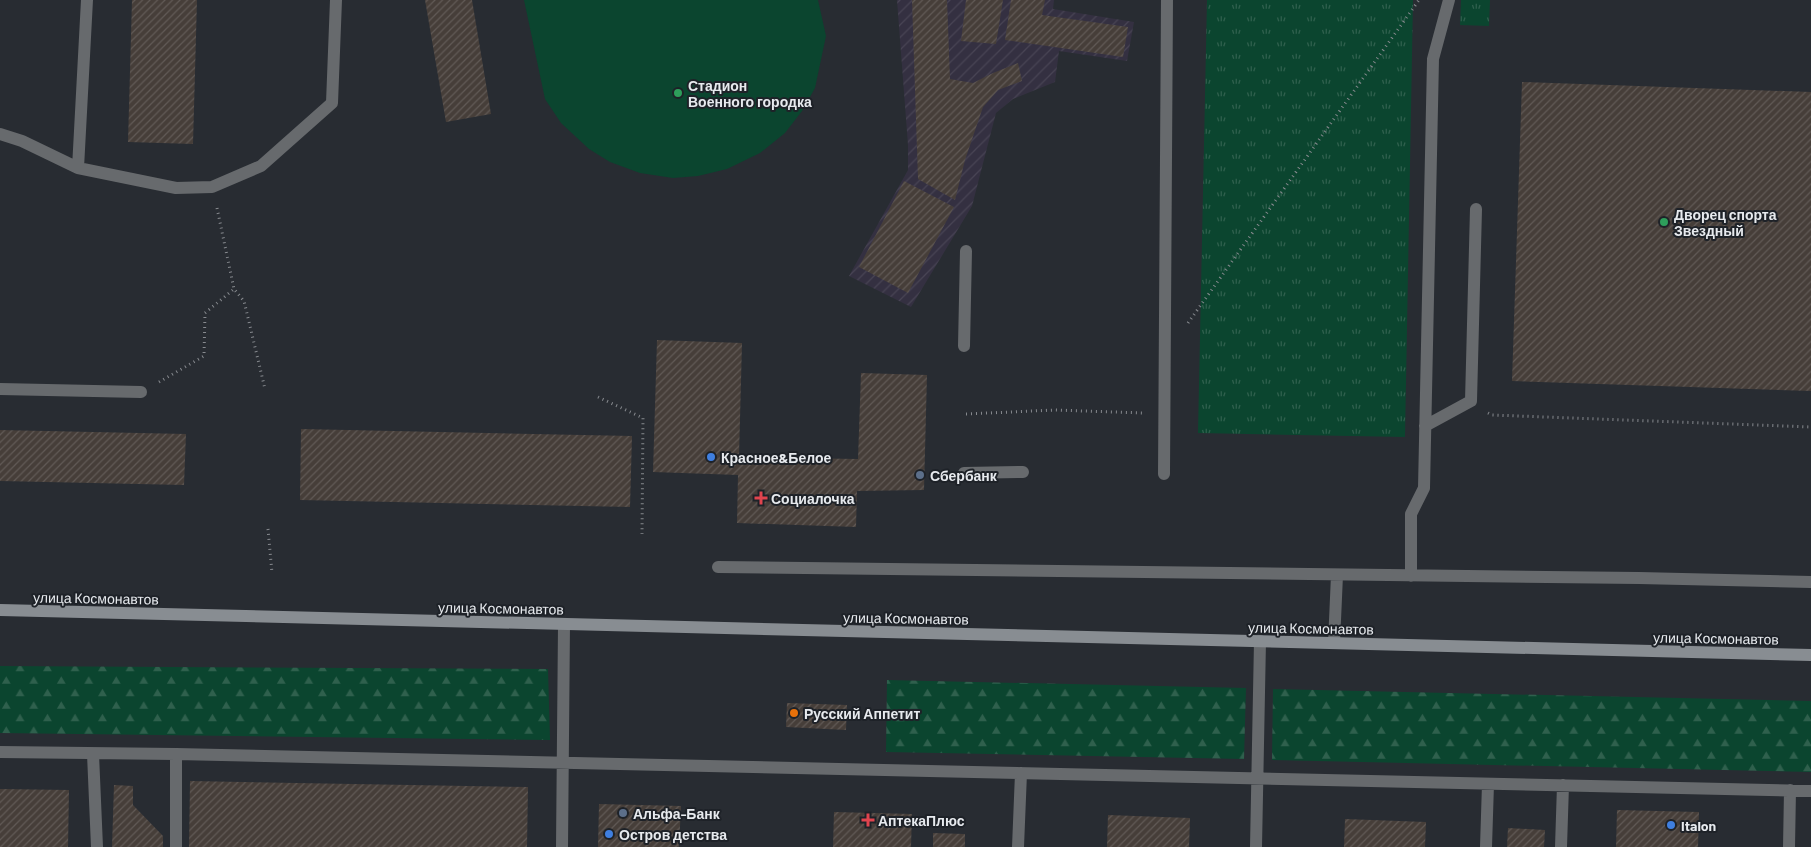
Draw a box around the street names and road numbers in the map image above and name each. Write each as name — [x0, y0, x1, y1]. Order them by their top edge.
street label: улица Космонавтов — [33, 588, 159, 608]
street label: улица Космонавтов — [438, 598, 564, 618]
street label: улица Космонавтов — [843, 608, 969, 628]
street label: улица Космонавтов — [1248, 618, 1374, 638]
street label: улица Космонавтов — [1653, 628, 1779, 648]

